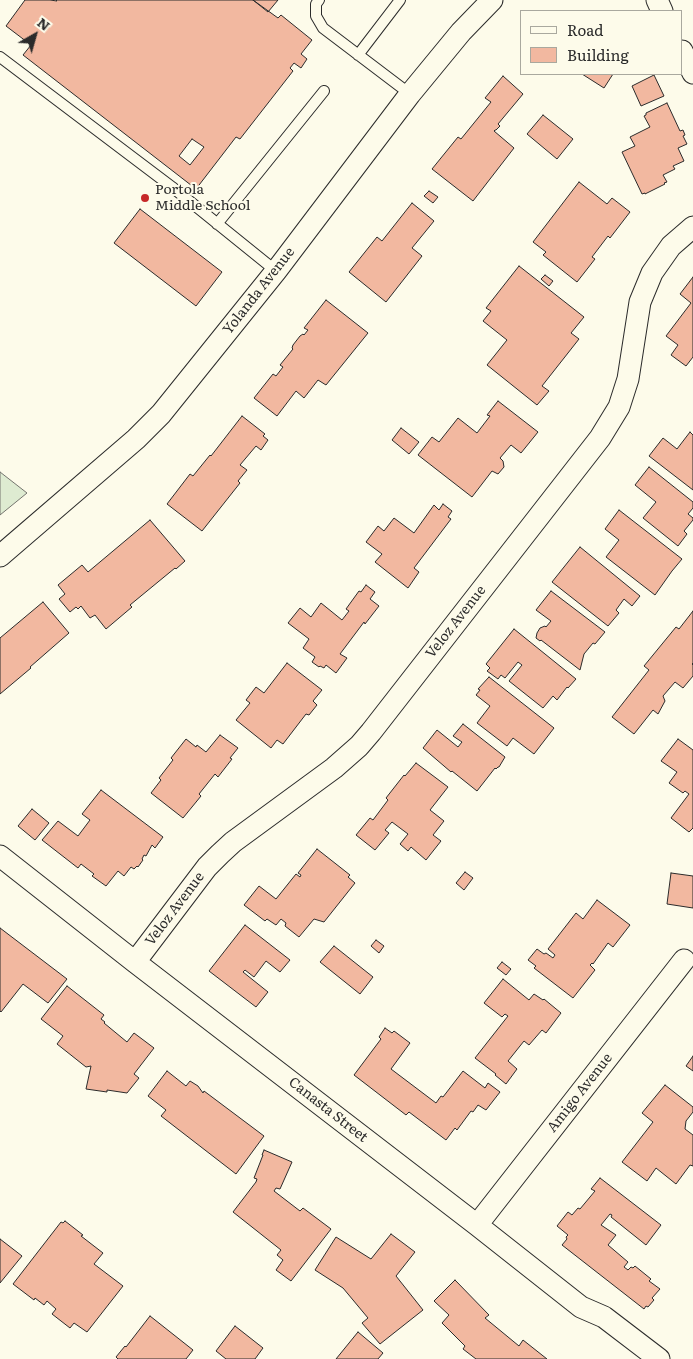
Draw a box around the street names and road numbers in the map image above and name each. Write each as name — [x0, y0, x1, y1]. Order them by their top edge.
street label: Yolanda Avenue — [220, 244, 298, 338]
street label: Veloz Avenue — [422, 582, 490, 662]
street label: Veloz Avenue — [142, 869, 208, 949]
street label: Amigo Avenue — [544, 1050, 616, 1136]
street label: Canasta Street — [285, 1074, 371, 1146]

